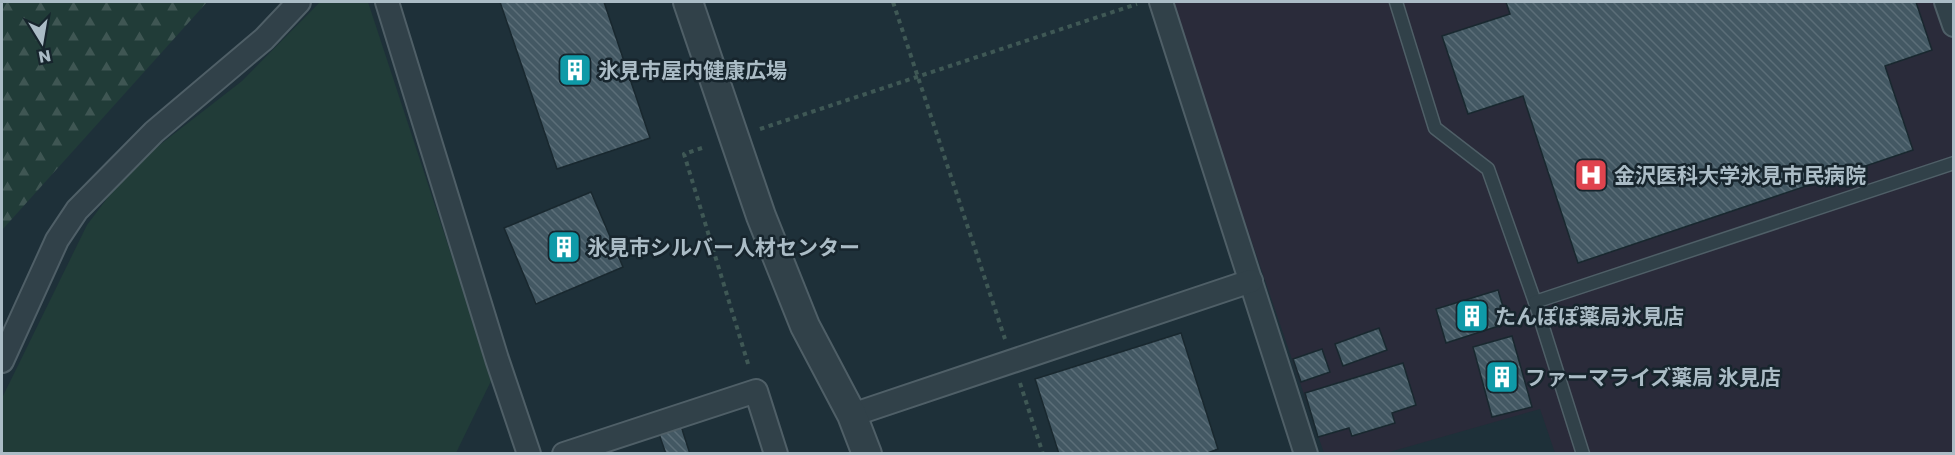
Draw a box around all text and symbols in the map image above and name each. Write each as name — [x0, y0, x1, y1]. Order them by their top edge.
north arrow — [12, 12, 72, 72]
text: N — [37, 44, 53, 69]
building icon: 氷見市屋内健康広場 — [557, 52, 593, 88]
place label: 氷見市屋内健康広場 — [598, 56, 787, 85]
hospital icon: 金沢医科大学氷見市民病院 — [1573, 157, 1609, 193]
place label: 金沢医科大学氷見市民病院 — [1614, 161, 1866, 190]
building icon: 氷見市シルバー人材センター — [546, 229, 582, 265]
place label: 氷見市シルバー人材センター — [587, 233, 860, 262]
building icon: たんぽぽ薬局氷見店 — [1454, 298, 1490, 334]
place label: たんぽぽ薬局氷見店 — [1495, 302, 1684, 331]
building icon: ファーマライズ薬局 氷見店 — [1484, 359, 1520, 395]
place label: ファーマライズ薬局 氷見店 — [1525, 363, 1781, 392]

